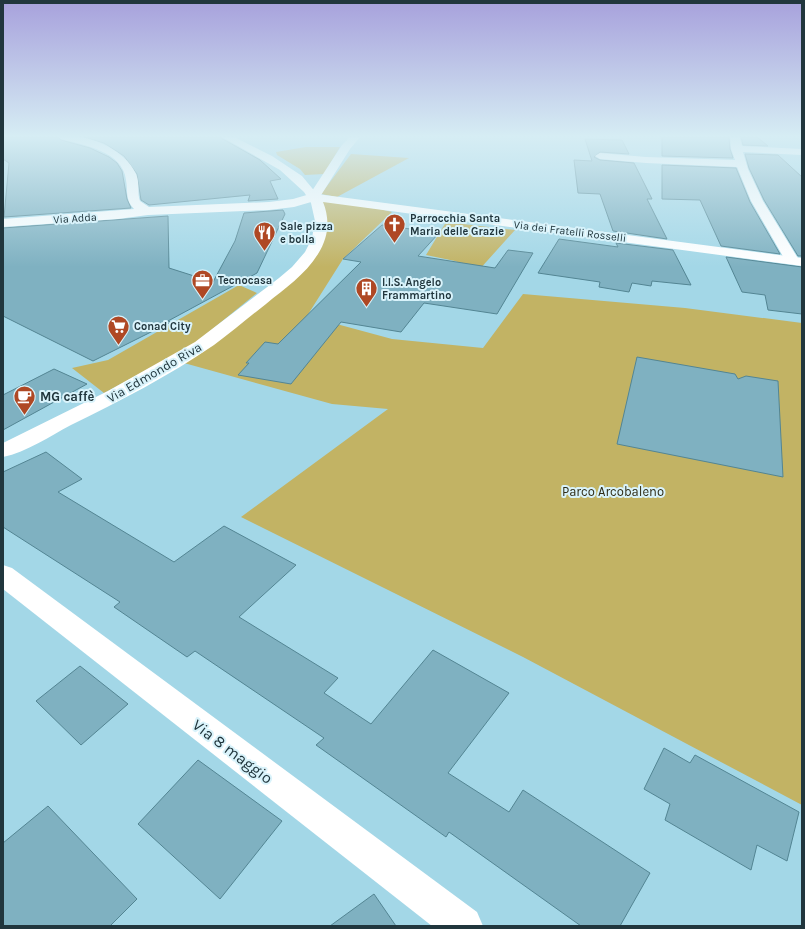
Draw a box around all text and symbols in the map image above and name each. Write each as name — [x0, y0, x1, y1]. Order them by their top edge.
street label: Via Adda — [53, 210, 97, 227]
church icon: Parrocchia Santa Maria delle Grazie — [381, 211, 407, 244]
place label: Parrocchia Santa Maria delle Grazie — [410, 212, 504, 238]
street label: Via dei Fratelli Rosselli — [513, 218, 627, 245]
restaurant icon: Sale pizza e bolla — [252, 219, 278, 252]
place label: Sale pizza e bolla — [280, 220, 333, 246]
office icon: Tecnocasa — [190, 267, 216, 300]
place label: Tecnocasa — [218, 274, 272, 287]
building icon: I.I.S. Angelo Frammartino — [354, 275, 380, 308]
place label: I.I.S. Angelo Frammartino — [382, 276, 451, 302]
supermarket icon: Conad City — [106, 313, 132, 346]
place label: Conad City — [134, 320, 191, 333]
street label: Via Edmondo Riva — [104, 339, 204, 406]
cafe icon: MG caffè — [11, 383, 37, 416]
place label: MG caffè — [40, 389, 95, 404]
park label: Parco Arcobaleno — [562, 484, 664, 499]
street label: Via 8 maggio — [189, 715, 276, 788]

